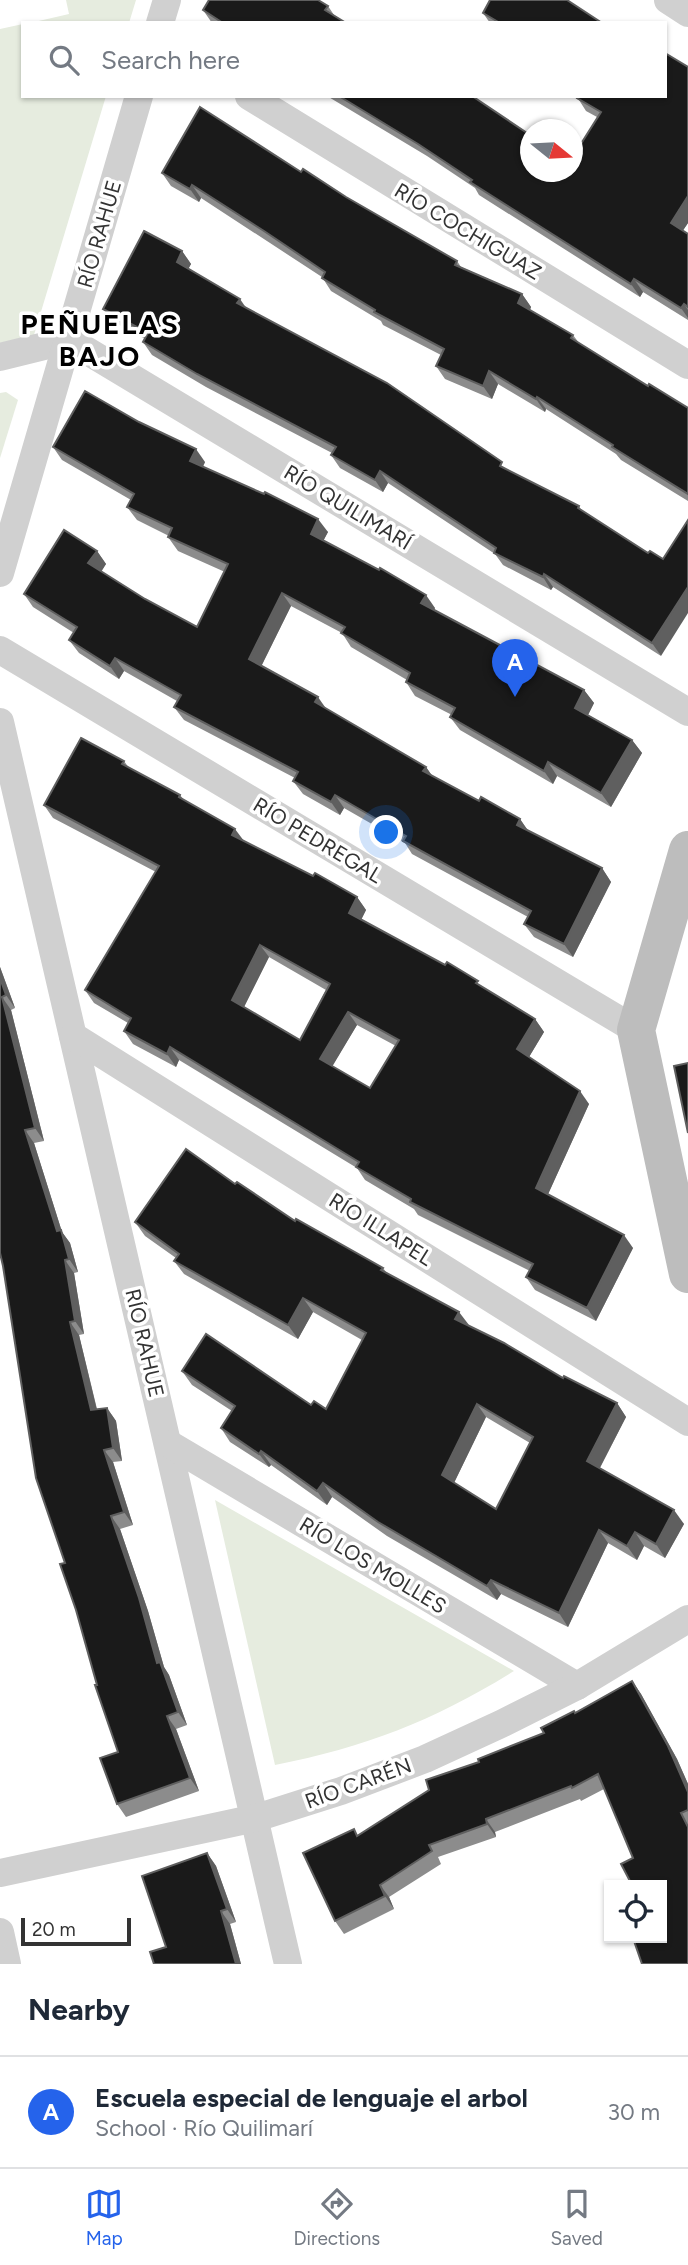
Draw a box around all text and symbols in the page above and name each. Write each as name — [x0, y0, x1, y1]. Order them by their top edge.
search box — [21, 21, 667, 98]
icon: search — [45, 41, 83, 79]
text: Search here — [101, 44, 240, 76]
north arrow — [520, 119, 583, 182]
street label: RÍO RAHUE — [72, 177, 126, 291]
street label: RÍO COCHIGUAZ — [390, 177, 546, 285]
district label: PEÑUELAS BAJO — [20, 307, 180, 373]
street label: RÍO QUILIMARÍ — [280, 459, 418, 556]
pin: A — [492, 639, 538, 697]
street label: RÍO PEDREGAL — [249, 792, 387, 888]
your location — [369, 815, 403, 849]
street label: RÍO ILLAPEL — [325, 1187, 438, 1271]
street label: RÍO RAHUE — [120, 1286, 170, 1400]
street label: RÍO LOS MOLLES — [295, 1511, 451, 1619]
street label: RÍO CARÉN — [301, 1752, 415, 1814]
map controls — [604, 1880, 667, 1943]
button: locate — [604, 1880, 667, 1943]
scale bar — [21, 1915, 131, 1947]
text: 20 m — [32, 1918, 76, 1941]
text: Nearby — [28, 1991, 130, 2028]
text: Escuela especial de lenguaje el arbol — [95, 2082, 528, 2114]
text: A — [43, 2098, 59, 2126]
text: 30 m — [607, 2098, 660, 2126]
text: School · Río Quilimarí — [95, 2114, 313, 2142]
tab: Map — [85, 2185, 123, 2250]
tab: Directions — [293, 2185, 380, 2250]
tab: Saved — [550, 2185, 603, 2250]

